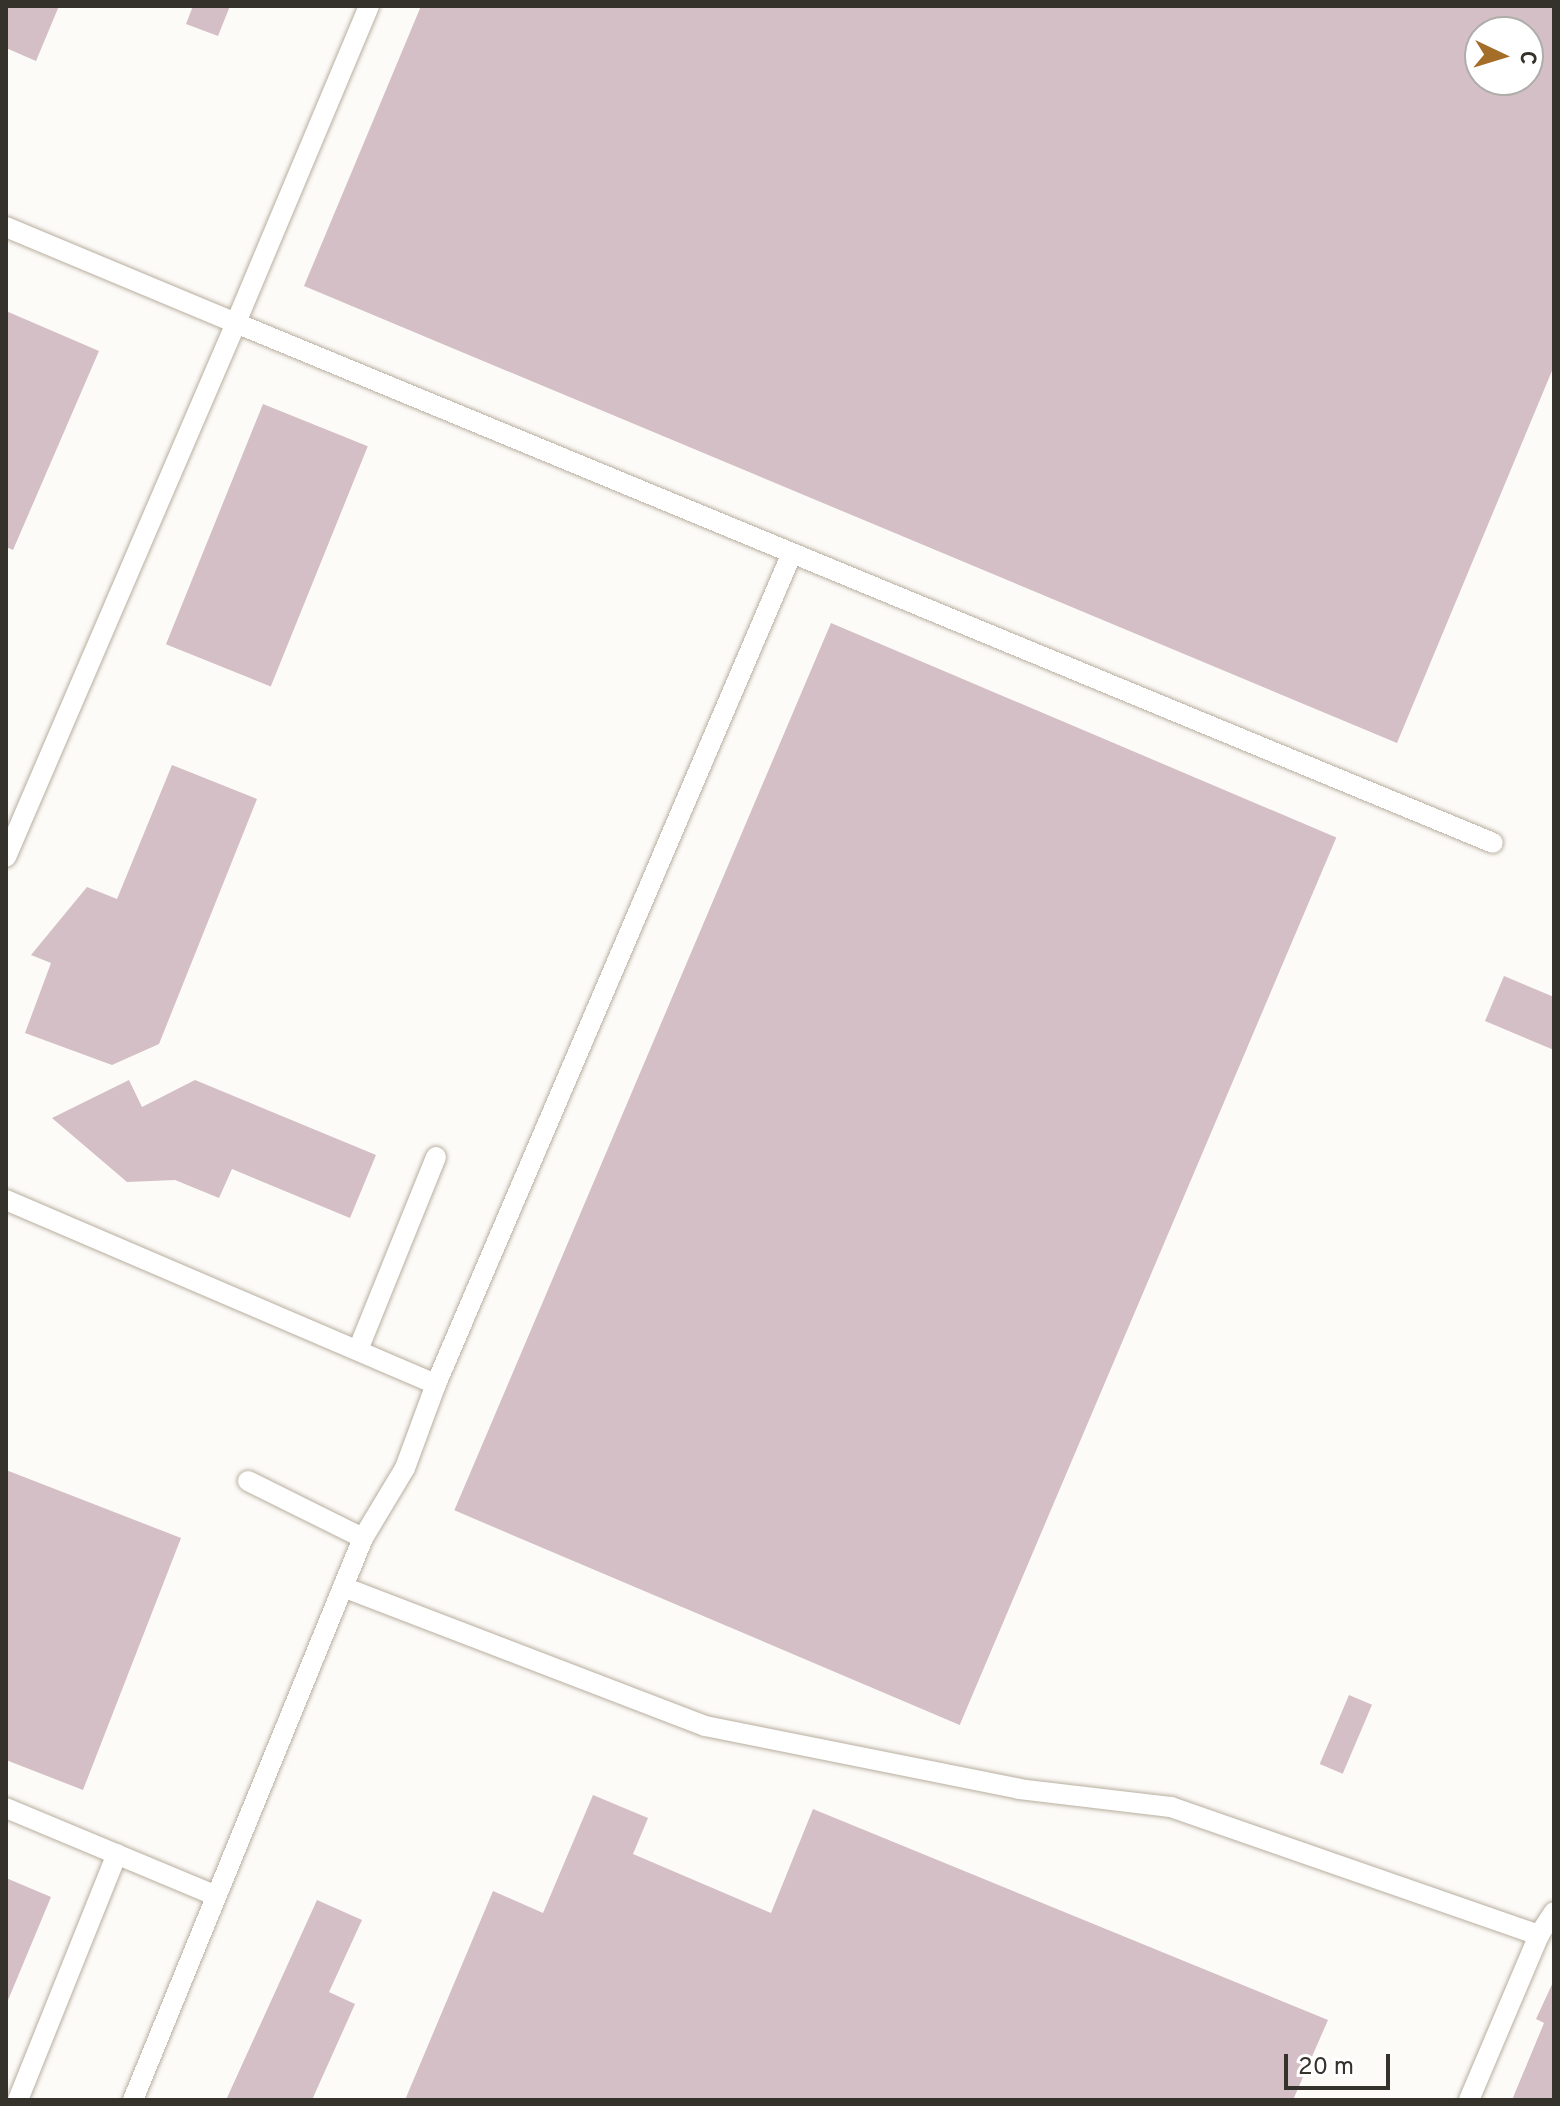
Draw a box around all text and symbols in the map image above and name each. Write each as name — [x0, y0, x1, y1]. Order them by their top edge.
north arrow — [1464, 16, 1544, 96]
text: С — [1512, 50, 1540, 66]
scale bar — [1288, 2038, 1394, 2088]
text: 20 m — [1298, 2053, 1354, 2083]

